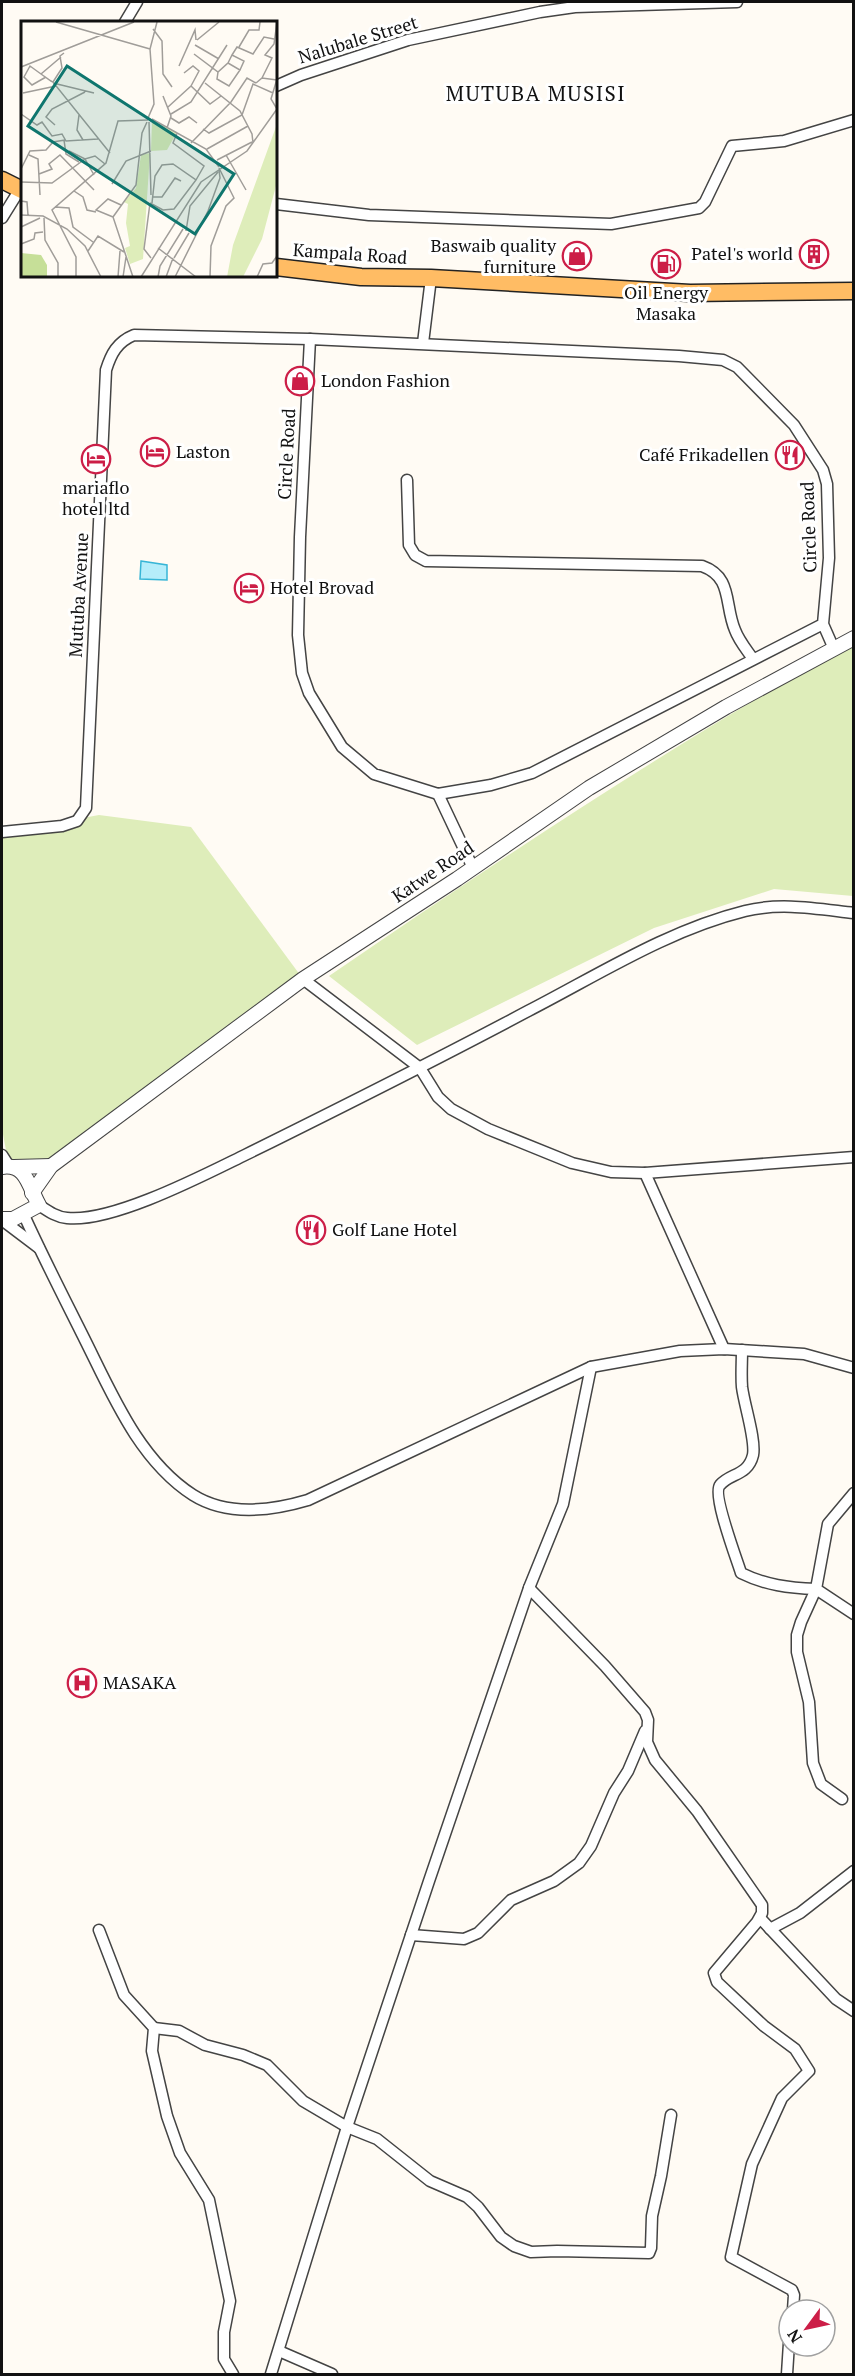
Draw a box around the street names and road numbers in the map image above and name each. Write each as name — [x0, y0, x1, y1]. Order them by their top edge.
street label: Nalubale Street — [295, 9, 421, 69]
street label: Kampala Road — [292, 237, 408, 269]
street label: Circle Road — [272, 408, 300, 500]
street label: Circle Road — [794, 481, 822, 573]
street label: Mutuba Avenue — [63, 532, 93, 658]
street label: Katwe Road — [387, 835, 478, 907]

